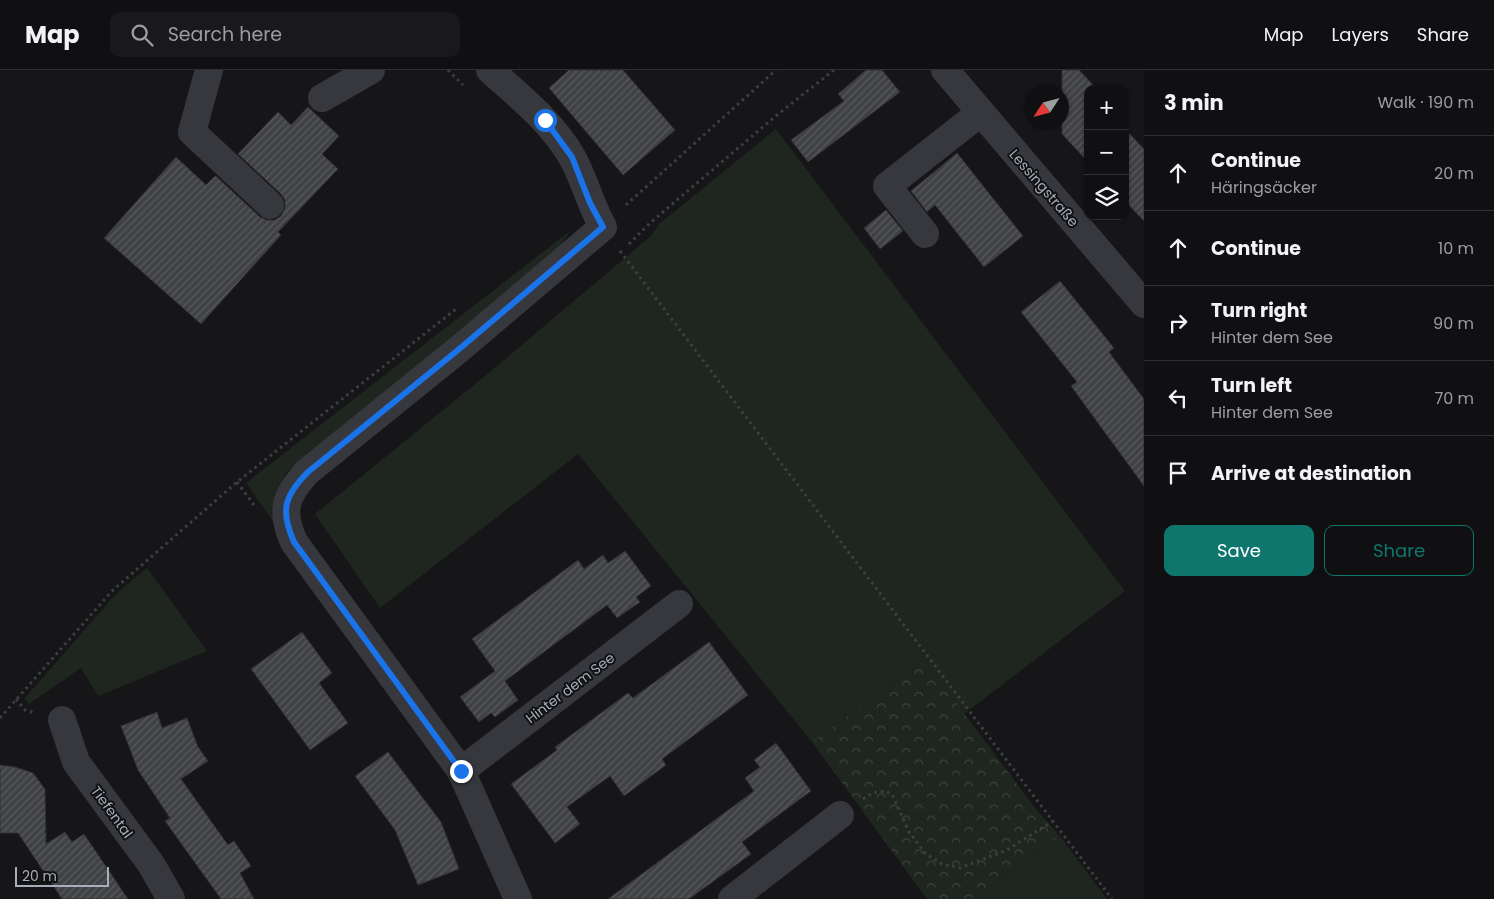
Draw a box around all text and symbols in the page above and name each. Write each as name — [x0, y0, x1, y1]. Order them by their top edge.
search box — [110, 12, 460, 57]
text: Map — [25, 18, 80, 51]
icon: search — [128, 21, 156, 49]
text: Search here — [168, 21, 282, 48]
text: Map — [1264, 22, 1304, 47]
text: Layers — [1332, 22, 1389, 47]
text: Share — [1417, 22, 1469, 47]
north arrow — [1024, 85, 1069, 130]
map controls — [1084, 85, 1129, 220]
button: + — [1084, 85, 1129, 130]
text: 3 min — [1164, 88, 1224, 117]
text: Walk · 190 m — [1377, 91, 1474, 114]
route start — [534, 109, 557, 132]
button: − — [1084, 130, 1129, 175]
street label: Lessingstraße — [1005, 145, 1083, 231]
text: Continue — [1211, 147, 1301, 174]
icon: ahead — [1164, 159, 1192, 187]
text: 20 m — [1434, 162, 1474, 185]
button: layers — [1084, 175, 1129, 220]
text: Häringsäcker — [1211, 176, 1317, 199]
icon: ahead — [1164, 234, 1192, 262]
text: Continue — [1211, 235, 1301, 262]
text: 10 m — [1438, 237, 1474, 260]
text: Turn right — [1211, 297, 1307, 324]
icon: right — [1164, 309, 1192, 337]
text: 90 m — [1433, 312, 1474, 335]
text: Hinter dem See — [1211, 326, 1333, 349]
text: Turn left — [1211, 372, 1292, 399]
icon: left — [1164, 384, 1192, 412]
text: 70 m — [1434, 387, 1474, 410]
text: Hinter dem See — [1211, 401, 1333, 424]
icon: arrive — [1164, 459, 1192, 487]
text: Arrive at destination — [1211, 460, 1412, 487]
button: Save — [1164, 525, 1314, 576]
button: Share — [1324, 525, 1474, 576]
street label: Hinter dem See — [521, 648, 619, 728]
route end — [450, 760, 473, 783]
street label: Tiefental — [86, 782, 138, 842]
scale bar — [15, 864, 109, 887]
text: 20 m — [22, 866, 57, 886]

